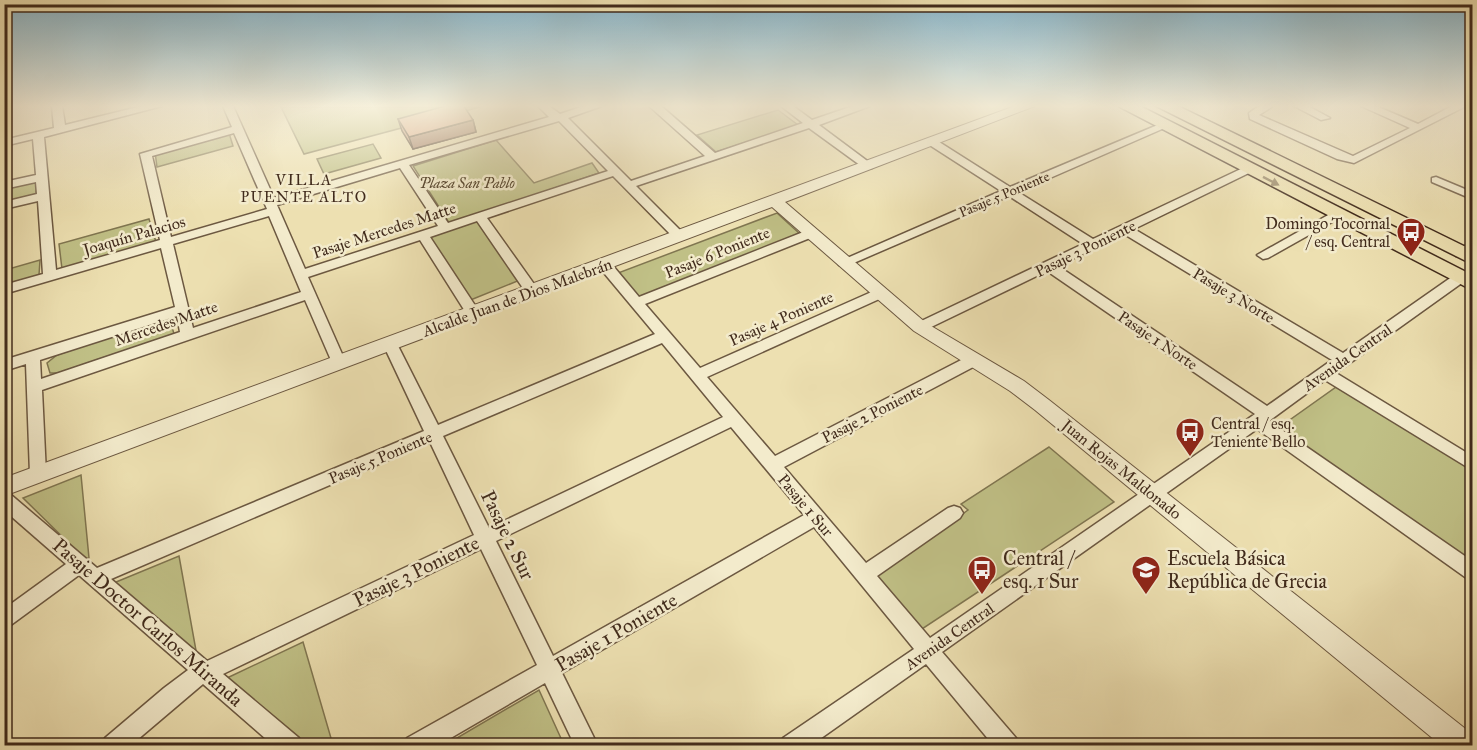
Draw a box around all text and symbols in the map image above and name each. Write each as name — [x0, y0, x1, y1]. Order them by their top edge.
street label: Pasaje 5 Poniente — [956, 168, 1052, 221]
district label: VILLA PUENTE ALTO — [240, 171, 368, 206]
park label: Plaza San Pablo — [419, 175, 515, 192]
one-way arrow — [1263, 176, 1280, 185]
street label: Pasaje Mercedes Matte — [310, 198, 459, 263]
street label: Joaquín Palacios — [79, 212, 188, 261]
place label: Domingo Tocornal / esq. Central — [1265, 214, 1391, 252]
street label: Pasaje 3 Poniente — [1032, 216, 1139, 281]
bus stop icon: Domingo Tocornal / esq. Central — [1395, 216, 1427, 258]
street label: Pasaje 6 Poniente — [662, 223, 773, 282]
street label: Alcalde Juan de Dios Malebrán — [419, 254, 615, 342]
street label: Pasaje 3 Norte — [1189, 264, 1278, 327]
street label: Pasaje 4 Poniente — [726, 287, 837, 350]
street label: Mercedes Matte — [112, 297, 220, 350]
street label: Pasaje 1 Norte — [1114, 307, 1201, 374]
street label: Avenida Central — [1298, 319, 1396, 396]
street label: Pasaje 2 Poniente — [818, 380, 926, 447]
street label: Juan Rojas Maldonado — [1056, 414, 1185, 524]
place label: Central / esq. Teniente Bello — [1211, 414, 1305, 451]
bus stop icon: Central / esq. Teniente Bello — [1174, 416, 1206, 458]
street label: Pasaje 5 Poniente — [326, 427, 435, 488]
street label: Pasaje 1 Sur — [774, 470, 837, 540]
street label: Pasaje 2 Sur — [476, 486, 540, 584]
street label: Pasaje 3 Poniente — [349, 530, 483, 612]
street label: Pasaje Doctor Carlos Miranda — [48, 533, 248, 712]
place label: Central / esq. 1 Sur — [1003, 546, 1079, 594]
place label: Escuela Básica República de Grecia — [1167, 546, 1328, 593]
bus stop icon: Central / esq. 1 Sur — [966, 554, 998, 596]
school or university icon: Escuela Básica República de Grecia — [1130, 554, 1162, 596]
street label: Pasaje 1 Poniente — [551, 587, 681, 677]
street label: Avenida Central — [900, 598, 998, 675]

